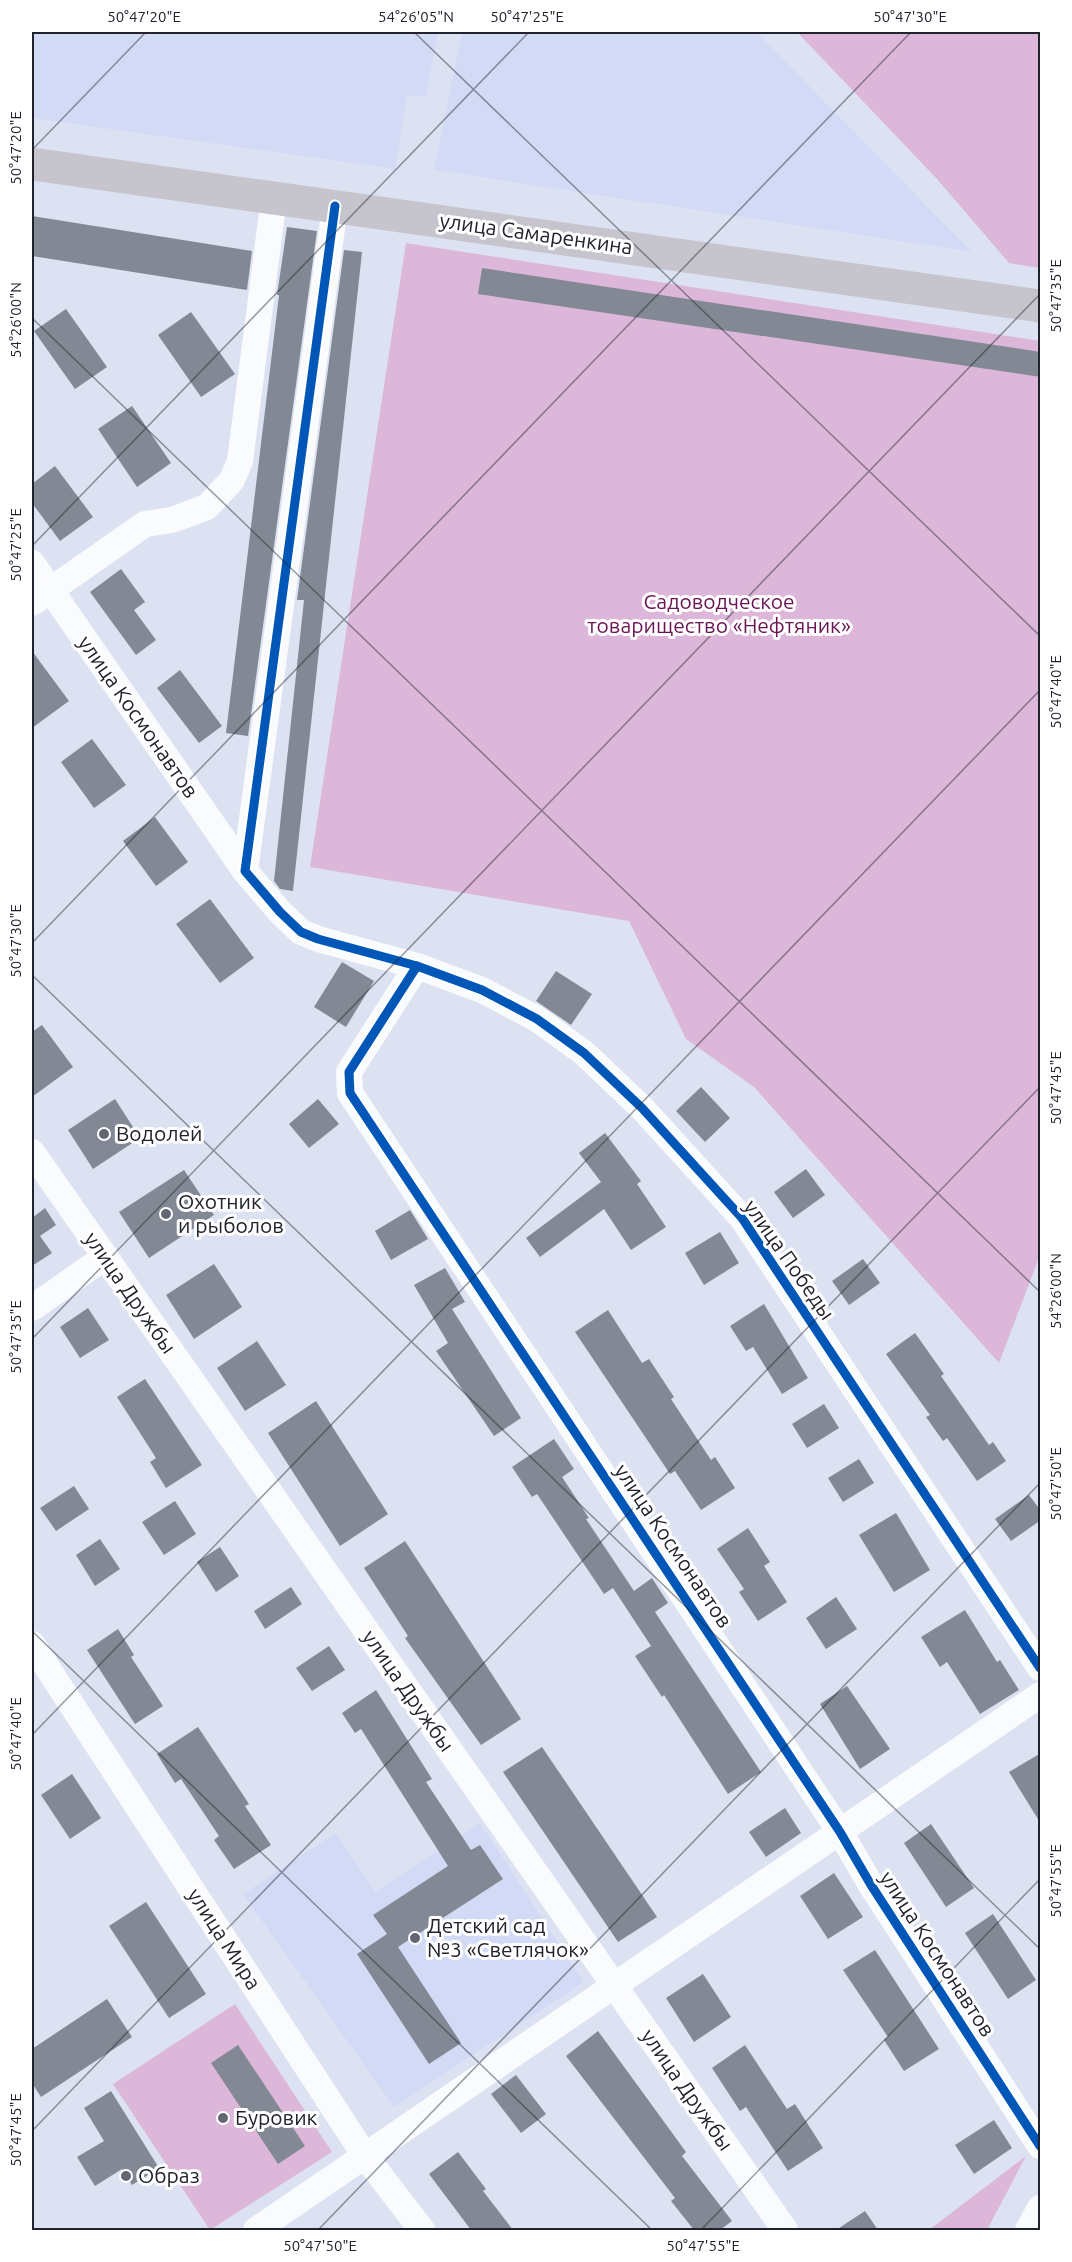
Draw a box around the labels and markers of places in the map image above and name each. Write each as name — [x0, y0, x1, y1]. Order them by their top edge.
place label: Водолей — [116, 1121, 203, 1145]
marker: Водолей — [97, 1127, 111, 1141]
place label: Охотник и рыболов — [178, 1189, 284, 1237]
marker: Охотник и рыболов — [159, 1207, 173, 1221]
place label: Детский сад №3 «Светлячок» — [427, 1913, 589, 1961]
marker: Детский сад №3 «Светлячок» — [408, 1931, 422, 1945]
place label: Буровик — [235, 2105, 318, 2129]
marker: Буровик — [216, 2111, 230, 2125]
place label: Образ — [138, 2163, 200, 2187]
marker: Образ — [119, 2169, 133, 2183]

